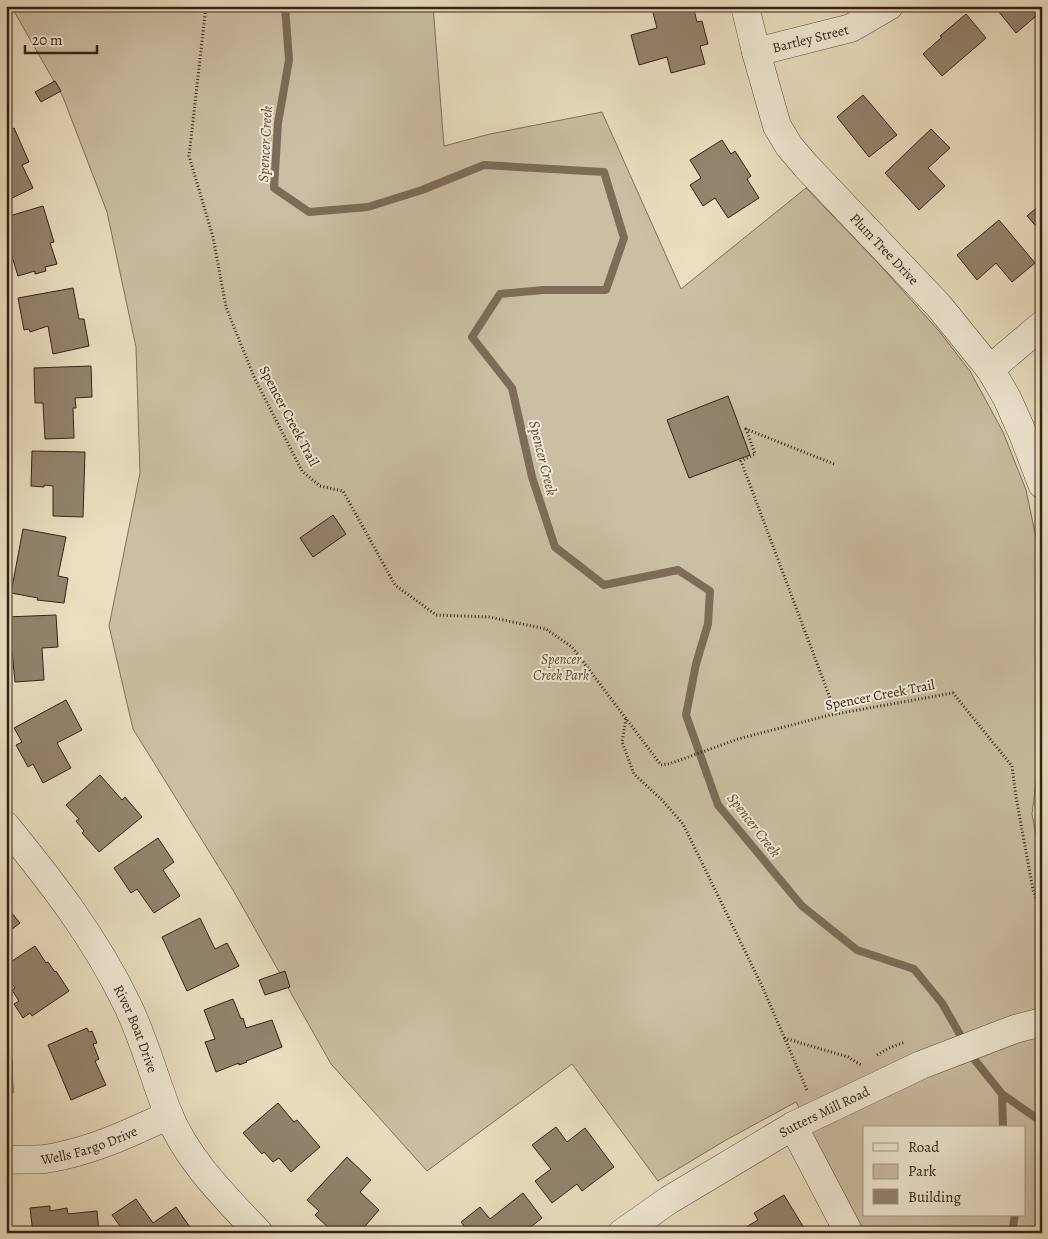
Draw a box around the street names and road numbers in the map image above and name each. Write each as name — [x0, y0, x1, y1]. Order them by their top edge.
street label: Bartley Street — [770, 19, 851, 57]
street label: Plum Tree Drive — [846, 209, 923, 289]
street label: Spencer Creek Trail — [255, 362, 324, 470]
street label: Spencer Creek Trail — [824, 675, 937, 715]
street label: River Boat Drive — [109, 981, 162, 1075]
street label: Sutters Mill Road — [775, 1081, 873, 1142]
street label: Wells Fargo Drive — [38, 1121, 140, 1169]

